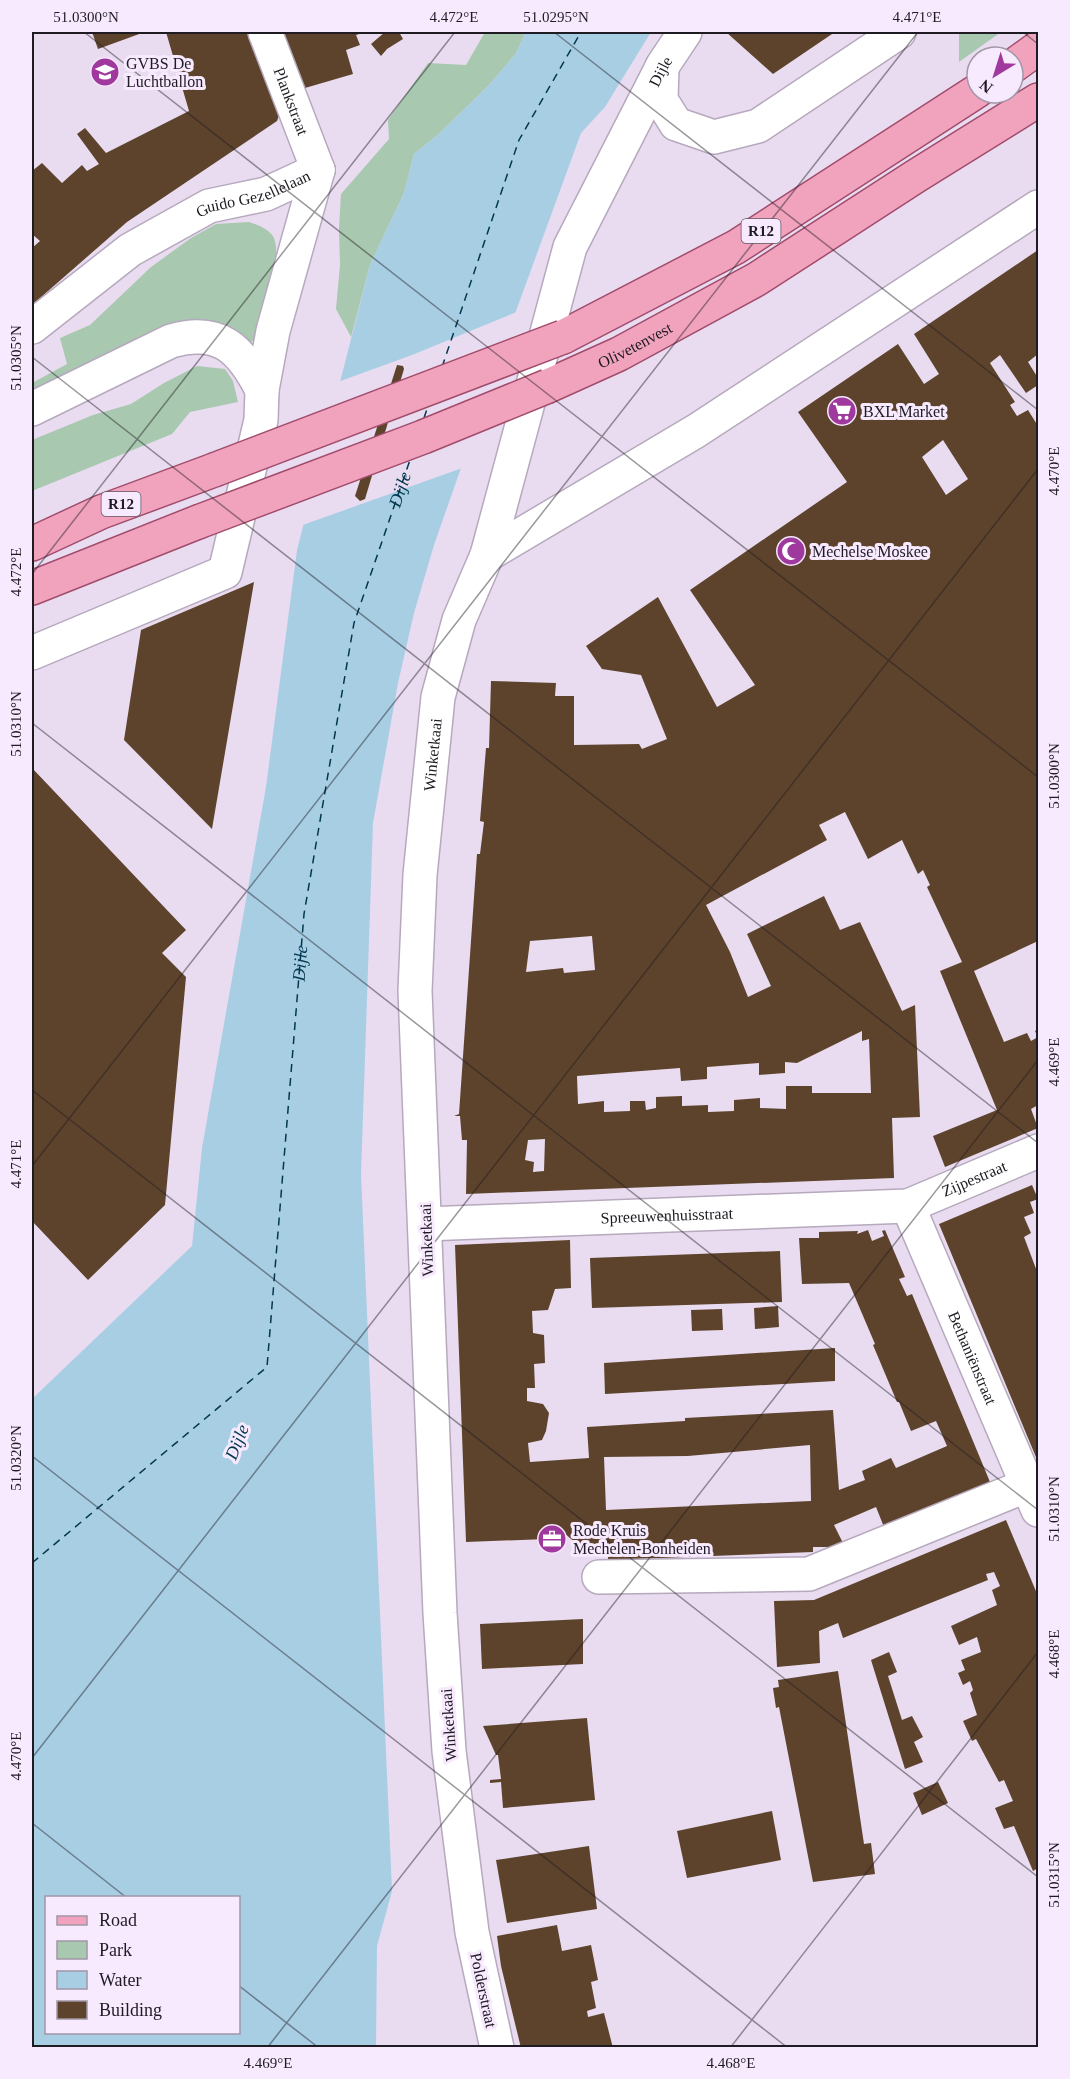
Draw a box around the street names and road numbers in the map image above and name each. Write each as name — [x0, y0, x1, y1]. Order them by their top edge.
street label: Dijle — [645, 53, 676, 89]
street label: Plankstraat — [270, 65, 312, 138]
street label: Guido Gezellelaan — [193, 167, 313, 221]
road number: R12 — [742, 219, 780, 243]
street label: Olivetenvest — [595, 319, 675, 371]
road number: R12 — [102, 492, 140, 516]
street label: Winketkaai — [421, 717, 445, 792]
street label: Zijpestraat — [939, 1157, 1010, 1200]
street label: Winketkaai — [417, 1203, 436, 1277]
street label: Spreeuwenhuisstraat — [600, 1205, 734, 1227]
street label: Bethaniënstraat — [945, 1309, 1000, 1408]
street label: Winketkaai — [437, 1687, 460, 1762]
street label: Polderstraat — [467, 1951, 500, 2030]

